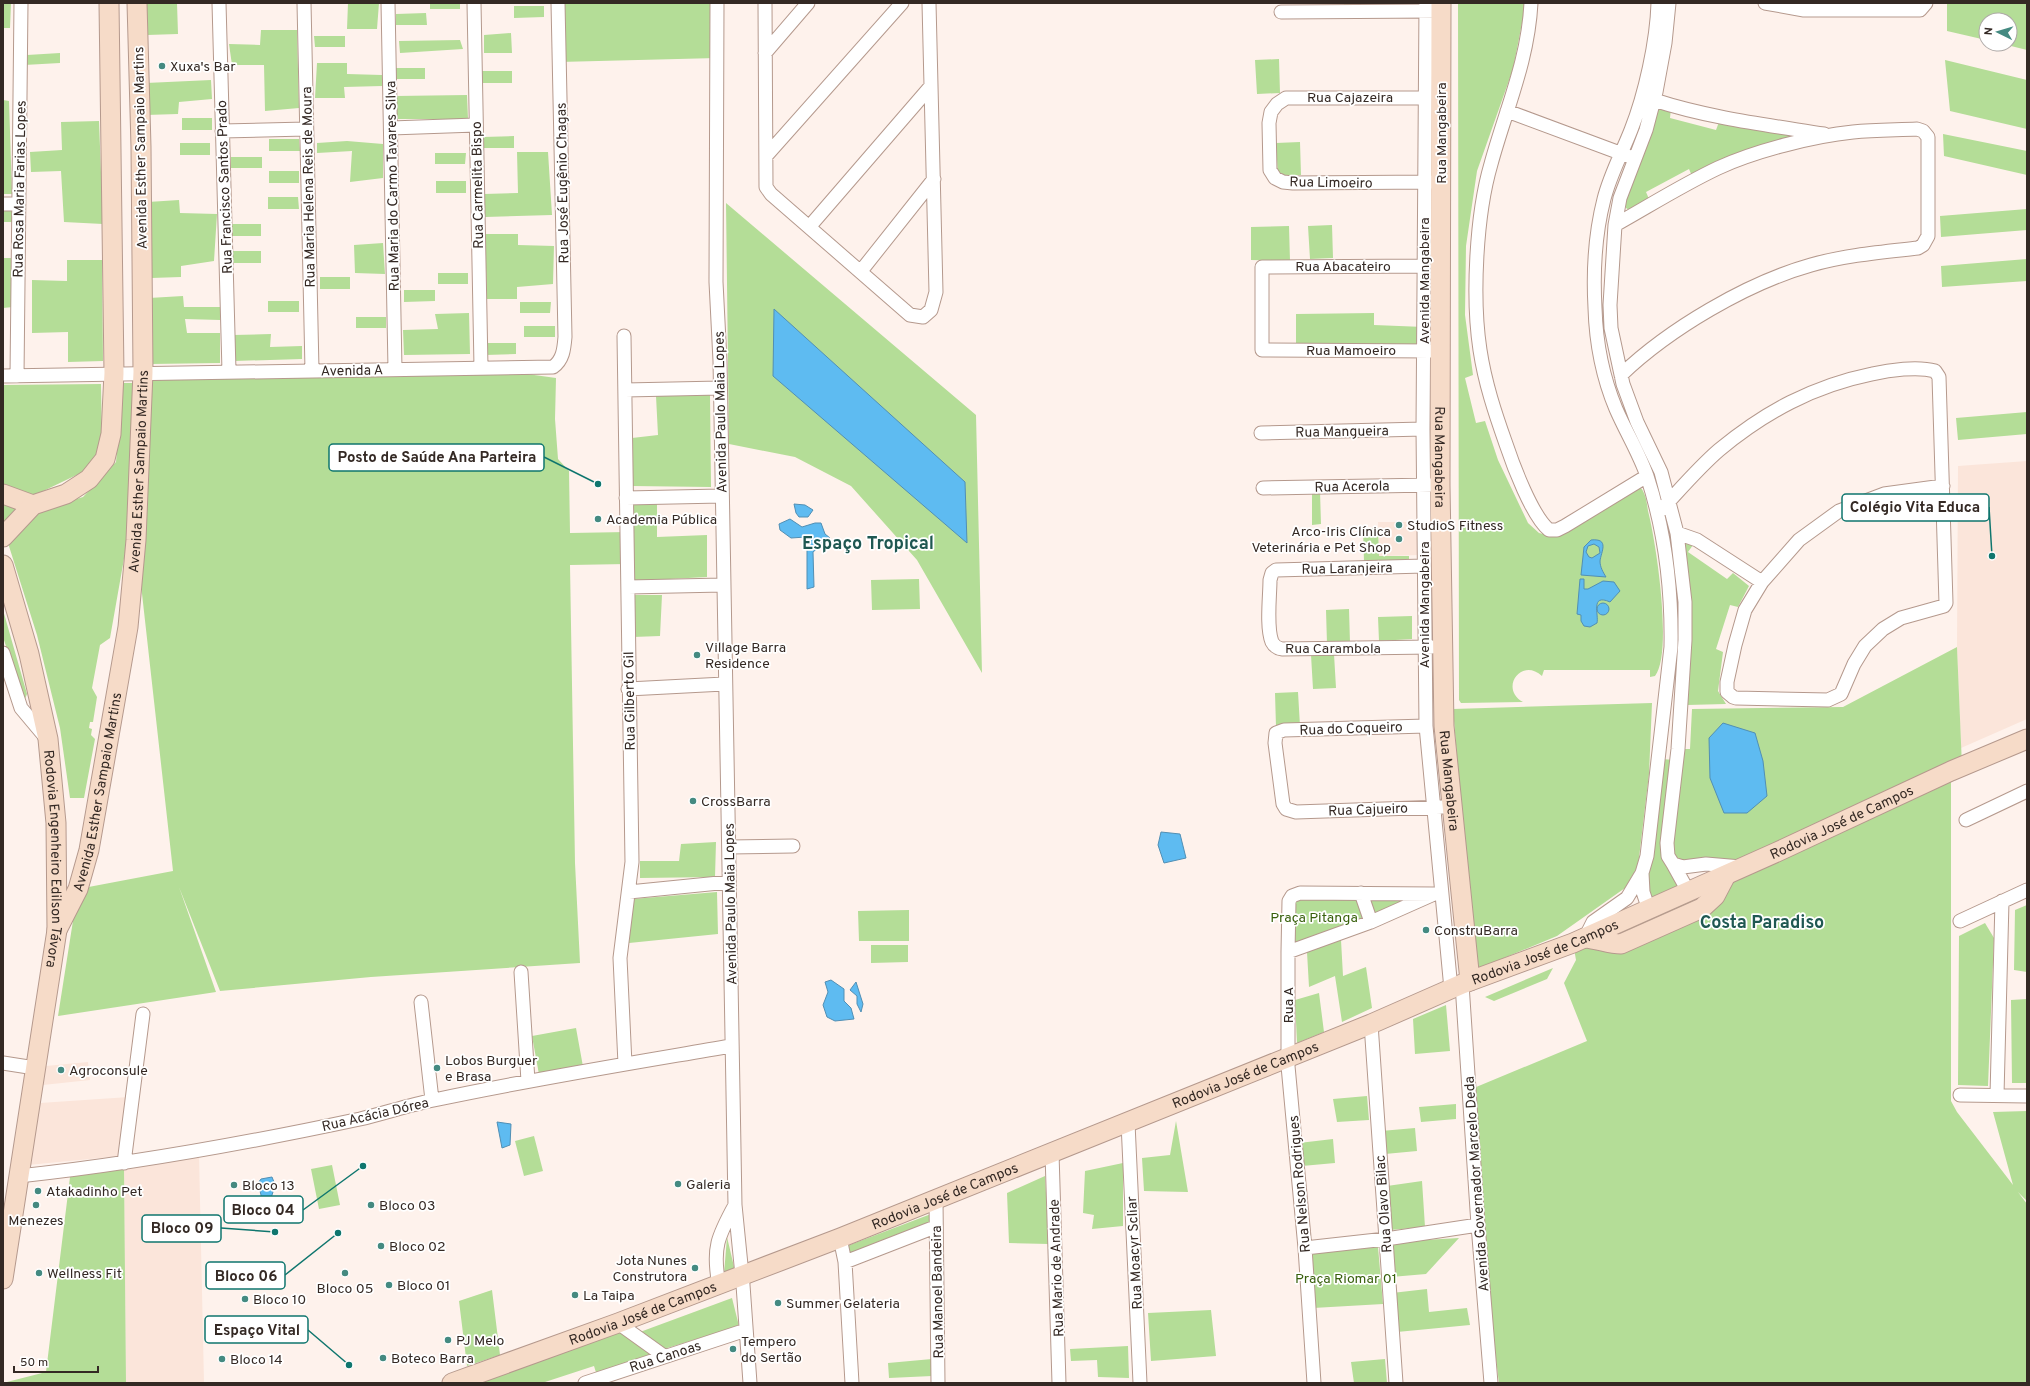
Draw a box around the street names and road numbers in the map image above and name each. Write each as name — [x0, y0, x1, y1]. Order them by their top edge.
street label: Avenida Esther Sampaio Martins — [131, 46, 152, 249]
street label: Rua Maria do Carmo Tavares Silva — [383, 81, 404, 291]
street label: Rua Mangabeira — [1434, 82, 1451, 184]
street label: Rua Maria Helena Reis de Moura — [299, 86, 320, 288]
street label: Rua Cajazeira — [1307, 90, 1393, 107]
street label: Rua Francisco Santos Prado — [214, 99, 237, 274]
street label: Rua Rosa Maria Farias Lopes — [10, 100, 31, 278]
street label: Rua José Eugênio Chagas — [554, 102, 573, 264]
street label: Rua Carmelita Bispo — [469, 121, 488, 249]
street label: Rua Limoeiro — [1289, 174, 1373, 193]
street label: Avenida Mangabeira — [1417, 217, 1434, 345]
street label: Rua Abacateiro — [1295, 259, 1391, 276]
street label: Avenida Paulo Maia Lopes — [712, 331, 731, 493]
street label: Rua Mamoeiro — [1306, 343, 1396, 360]
street label: Avenida A — [321, 362, 383, 381]
street label: Avenida Esther Sampaio Martins — [126, 370, 153, 574]
street label: Rua Mangabeira — [1430, 406, 1447, 508]
street label: Rua Mangueira — [1295, 423, 1389, 442]
street label: Rua Acerola — [1314, 478, 1390, 497]
street label: Avenida Mangabeira — [1417, 541, 1434, 669]
street label: Rua Laranjeira — [1301, 560, 1393, 579]
street label: Rua Carambola — [1285, 641, 1381, 658]
street label: Rua Gilberto Gil — [621, 651, 640, 751]
street label: Avenida Esther Sampaio Martins — [71, 691, 126, 894]
street label: Rua do Coqueiro — [1299, 719, 1403, 740]
street label: Rua Mangabeira — [1434, 730, 1462, 832]
street label: Rodovia Engenheiro Edilson Távora — [39, 749, 64, 969]
street label: Rodovia José de Campos — [1768, 783, 1917, 864]
street label: Rua Cajueiro — [1328, 801, 1408, 820]
street label: Avenida Paulo Maia Lopes — [722, 823, 741, 985]
street label: Rodovia José de Campos — [1470, 917, 1622, 990]
street label: Rua A — [1281, 987, 1298, 1023]
street label: Rodovia José de Campos — [1170, 1039, 1321, 1113]
street label: Avenida Governador Marcelo Deda — [1461, 1075, 1494, 1292]
street label: Rua Acácia Dórea — [320, 1095, 430, 1136]
street label: Rua Nelson Rodrigues — [1286, 1115, 1315, 1253]
street label: Rua Olavo Bilac — [1373, 1154, 1396, 1253]
street label: Rodovia José de Campos — [869, 1160, 1021, 1234]
street label: Rua Moacyr Scliar — [1124, 1195, 1147, 1310]
street label: Rua Mario de Andrade — [1047, 1199, 1068, 1337]
street label: Rua Manoel Bandeira — [929, 1225, 948, 1359]
street label: Rodovia José de Campos — [567, 1279, 719, 1350]
street label: Rua Canoas — [627, 1338, 703, 1377]

